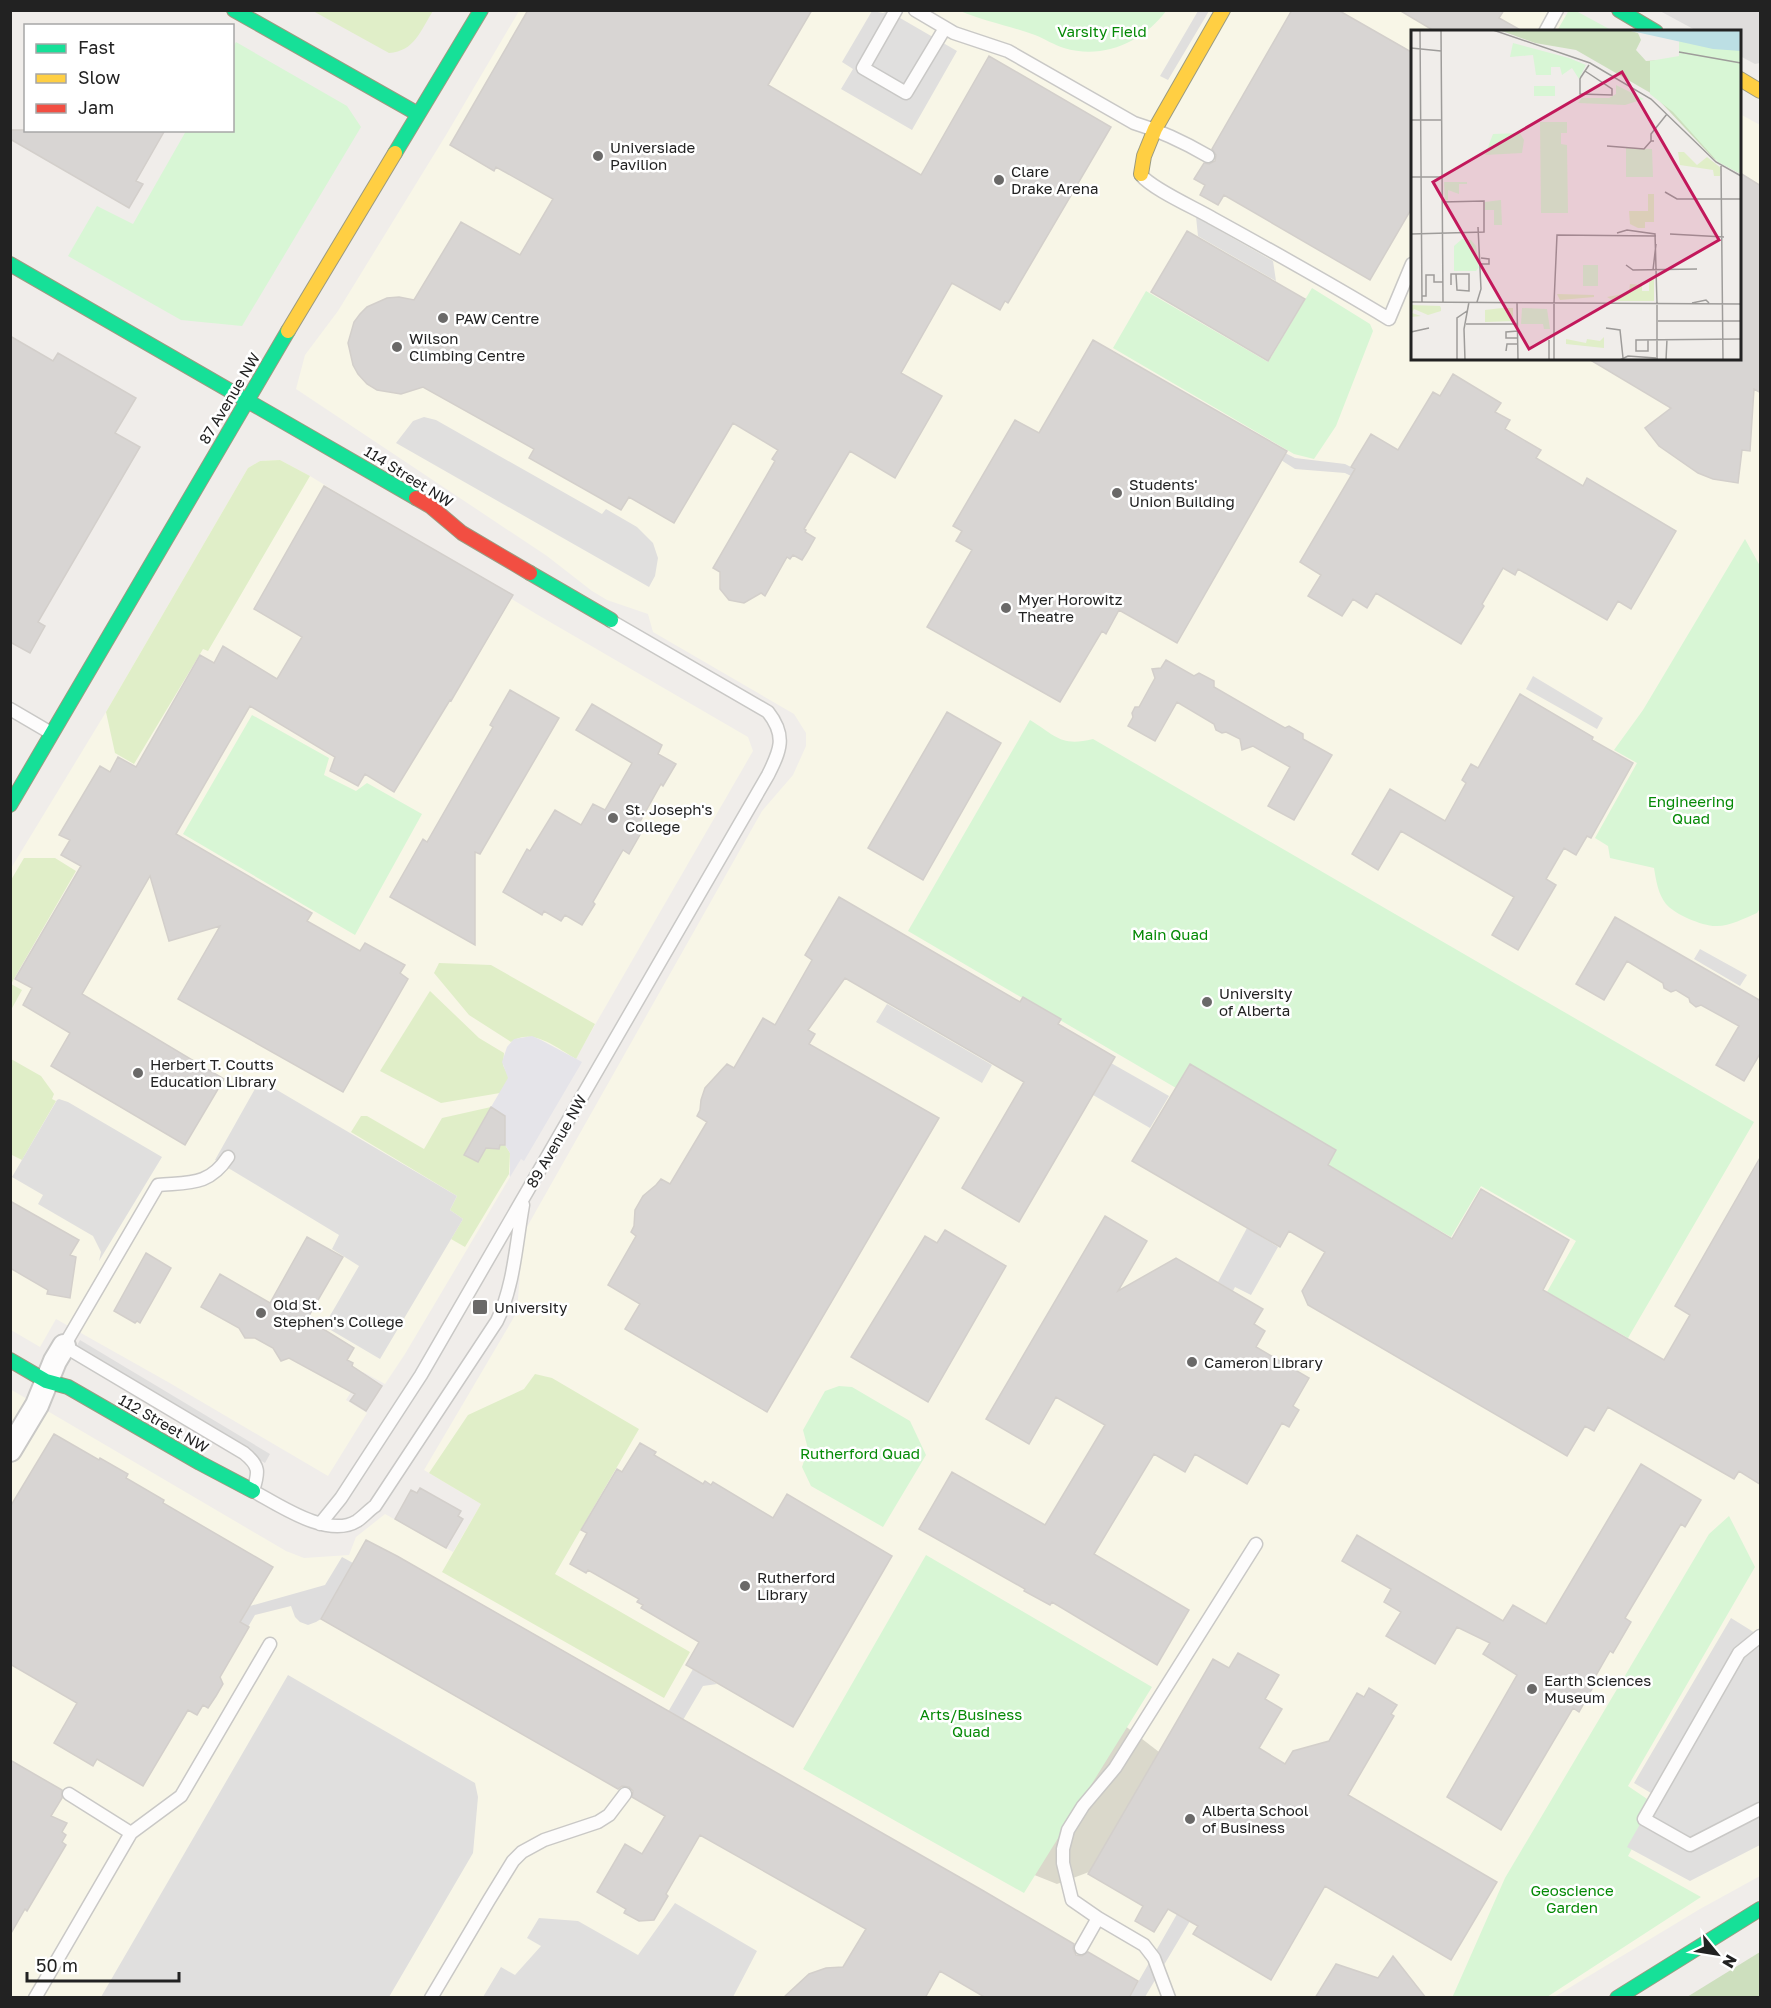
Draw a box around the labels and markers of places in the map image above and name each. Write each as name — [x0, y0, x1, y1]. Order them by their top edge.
place label: Universiade Pavilion — [610, 138, 696, 173]
marker: Universiade Pavilion — [591, 149, 605, 163]
place label: Clare Drake Arena — [1011, 162, 1098, 197]
marker: Clare Drake Arena — [992, 173, 1006, 187]
place label: PAW Centre — [455, 309, 540, 327]
marker: PAW Centre — [436, 311, 450, 325]
place label: Wilson Climbing Centre — [409, 329, 525, 364]
marker: Wilson Climbing Centre — [390, 340, 404, 354]
place label: Students' Union Building — [1129, 475, 1235, 510]
marker: Students' Union Building — [1110, 486, 1124, 500]
place label: Myer Horowitz Theatre — [1018, 590, 1123, 625]
marker: Myer Horowitz Theatre — [999, 601, 1013, 615]
place label: St. Joseph's College — [625, 800, 713, 835]
marker: St. Joseph's College — [606, 811, 620, 825]
place label: University of Alberta — [1219, 984, 1293, 1019]
marker: University of Alberta — [1200, 995, 1214, 1009]
place label: Herbert T. Coutts Education Library — [150, 1055, 277, 1090]
marker: Herbert T. Coutts Education Library — [131, 1066, 145, 1080]
place label: Old St. Stephen's College — [273, 1295, 404, 1330]
marker: University — [471, 1298, 489, 1316]
place label: University — [494, 1298, 568, 1316]
marker: Old St. Stephen's College — [254, 1306, 268, 1320]
place label: Cameron Library — [1204, 1353, 1324, 1371]
marker: Cameron Library — [1185, 1355, 1199, 1369]
place label: Rutherford Library — [757, 1568, 835, 1603]
marker: Rutherford Library — [738, 1579, 752, 1593]
place label: Earth Sciences Museum — [1544, 1671, 1651, 1706]
marker: Earth Sciences Museum — [1525, 1682, 1539, 1696]
place label: Alberta School of Business — [1202, 1801, 1309, 1836]
marker: Alberta School of Business — [1183, 1812, 1197, 1826]

